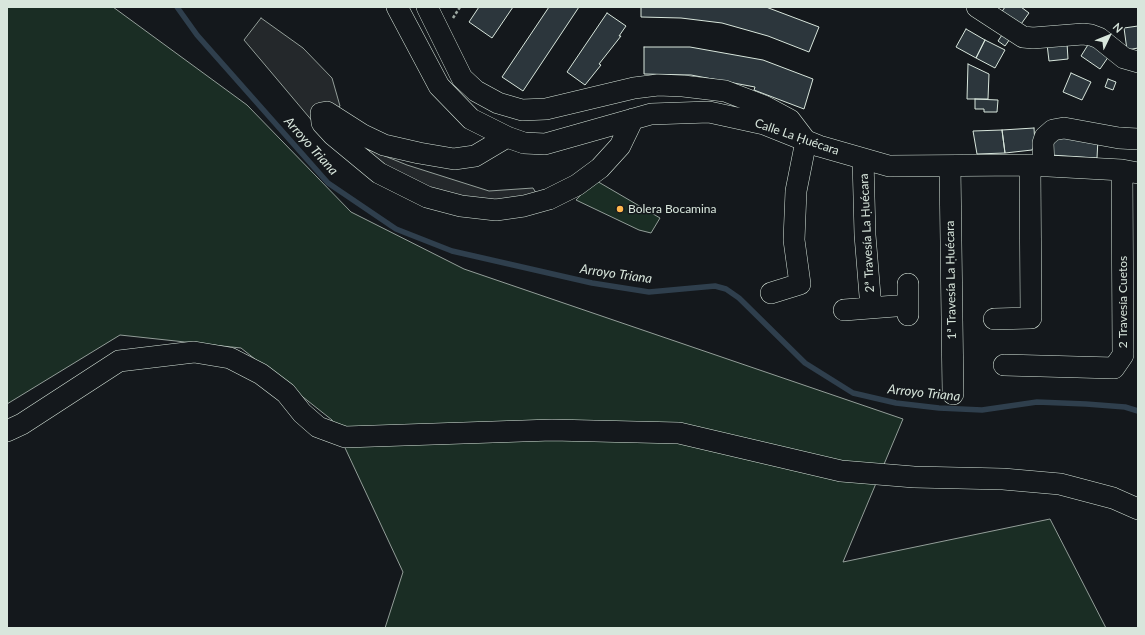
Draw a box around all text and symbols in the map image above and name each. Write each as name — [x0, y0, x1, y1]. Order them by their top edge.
north arrow — [1089, 16, 1129, 56]
text: N — [1110, 20, 1126, 35]
water label: Arroyo Triana — [281, 114, 341, 178]
street label: Calle La Ḥuécara — [753, 116, 841, 158]
street label: 2ª Travesía La Ḥuécara — [857, 173, 877, 293]
place label: Bolera Bocamina — [628, 202, 717, 216]
marker: Bolera Bocamina — [615, 204, 625, 214]
street label: 1ª Travesía La Ḥuécara — [943, 220, 959, 340]
street label: 2 Travesía Cuetos — [1116, 256, 1130, 348]
water label: Arroyo Triana — [579, 261, 653, 287]
water label: Arroyo Triana — [887, 381, 961, 405]

